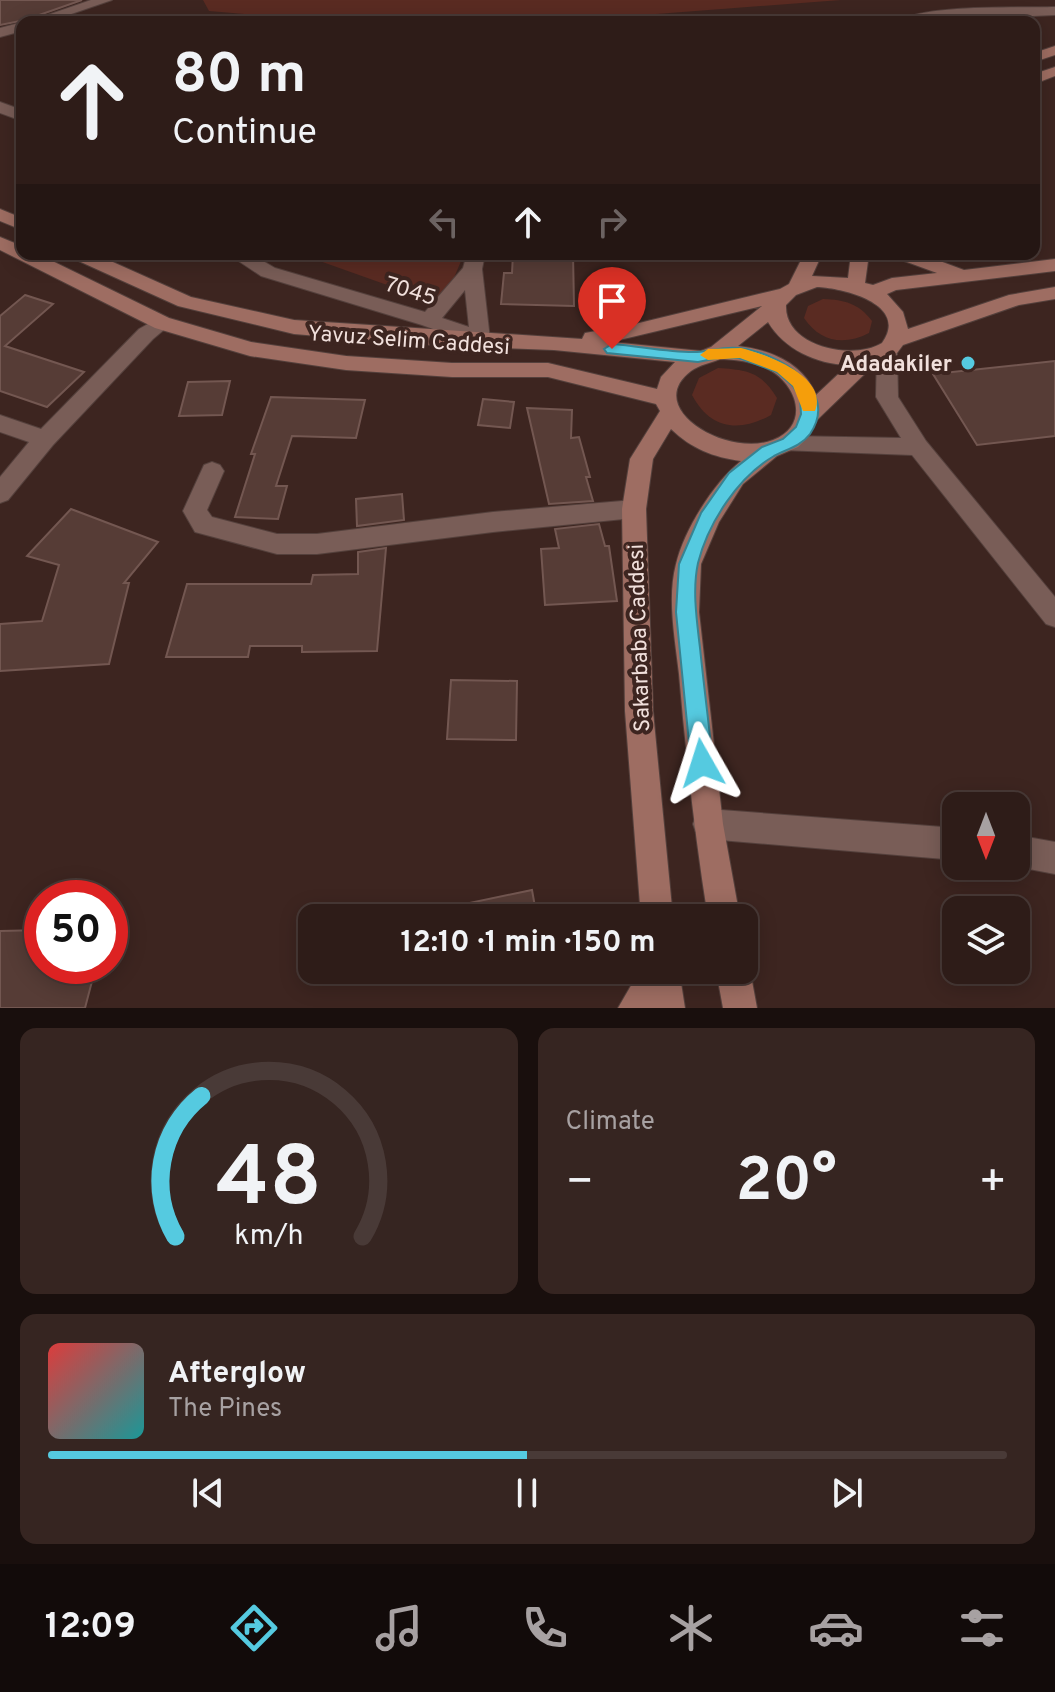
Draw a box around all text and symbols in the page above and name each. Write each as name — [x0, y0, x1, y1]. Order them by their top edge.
text: 80 m — [172, 42, 306, 112]
icon: ahead — [40, 48, 144, 152]
text: Continue — [172, 111, 317, 157]
icon: left — [422, 200, 466, 244]
icon: ahead — [506, 200, 550, 244]
icon: right — [590, 200, 634, 244]
pin — [578, 267, 646, 349]
street label: 7045 — [381, 272, 439, 313]
icon: arrive — [590, 279, 634, 323]
street label: Yavuz Selim Caddesi — [307, 321, 511, 362]
place label: Adadakiler — [840, 352, 952, 379]
marker: Adadakiler — [959, 354, 977, 372]
street label: Sakarbaba Caddesi — [624, 543, 657, 732]
position arrow — [660, 721, 744, 805]
north arrow — [942, 792, 1030, 880]
map controls — [942, 792, 1030, 984]
speed limit sign: 50 — [24, 880, 128, 984]
button: layers — [942, 896, 1030, 984]
text: 12:10 · 1 min · 150 m — [400, 925, 656, 962]
text: Climate — [566, 1106, 655, 1139]
text: 48 — [216, 1130, 322, 1235]
text: 20° — [736, 1146, 837, 1222]
text: − — [566, 1156, 594, 1212]
text: + — [979, 1156, 1007, 1212]
text: km/h — [234, 1219, 303, 1255]
text: Afterglow — [168, 1356, 306, 1393]
text: The Pines — [168, 1393, 282, 1426]
icon: previous — [186, 1471, 230, 1515]
icon: pause — [505, 1471, 549, 1515]
icon: next — [825, 1471, 869, 1515]
icon: directions — [226, 1600, 282, 1656]
icon: music — [371, 1600, 427, 1656]
icon: phone — [517, 1600, 573, 1656]
icon: climate — [663, 1600, 719, 1656]
icon: car — [808, 1600, 864, 1656]
icon: filters — [954, 1600, 1010, 1656]
text: 12:09 — [45, 1605, 136, 1651]

